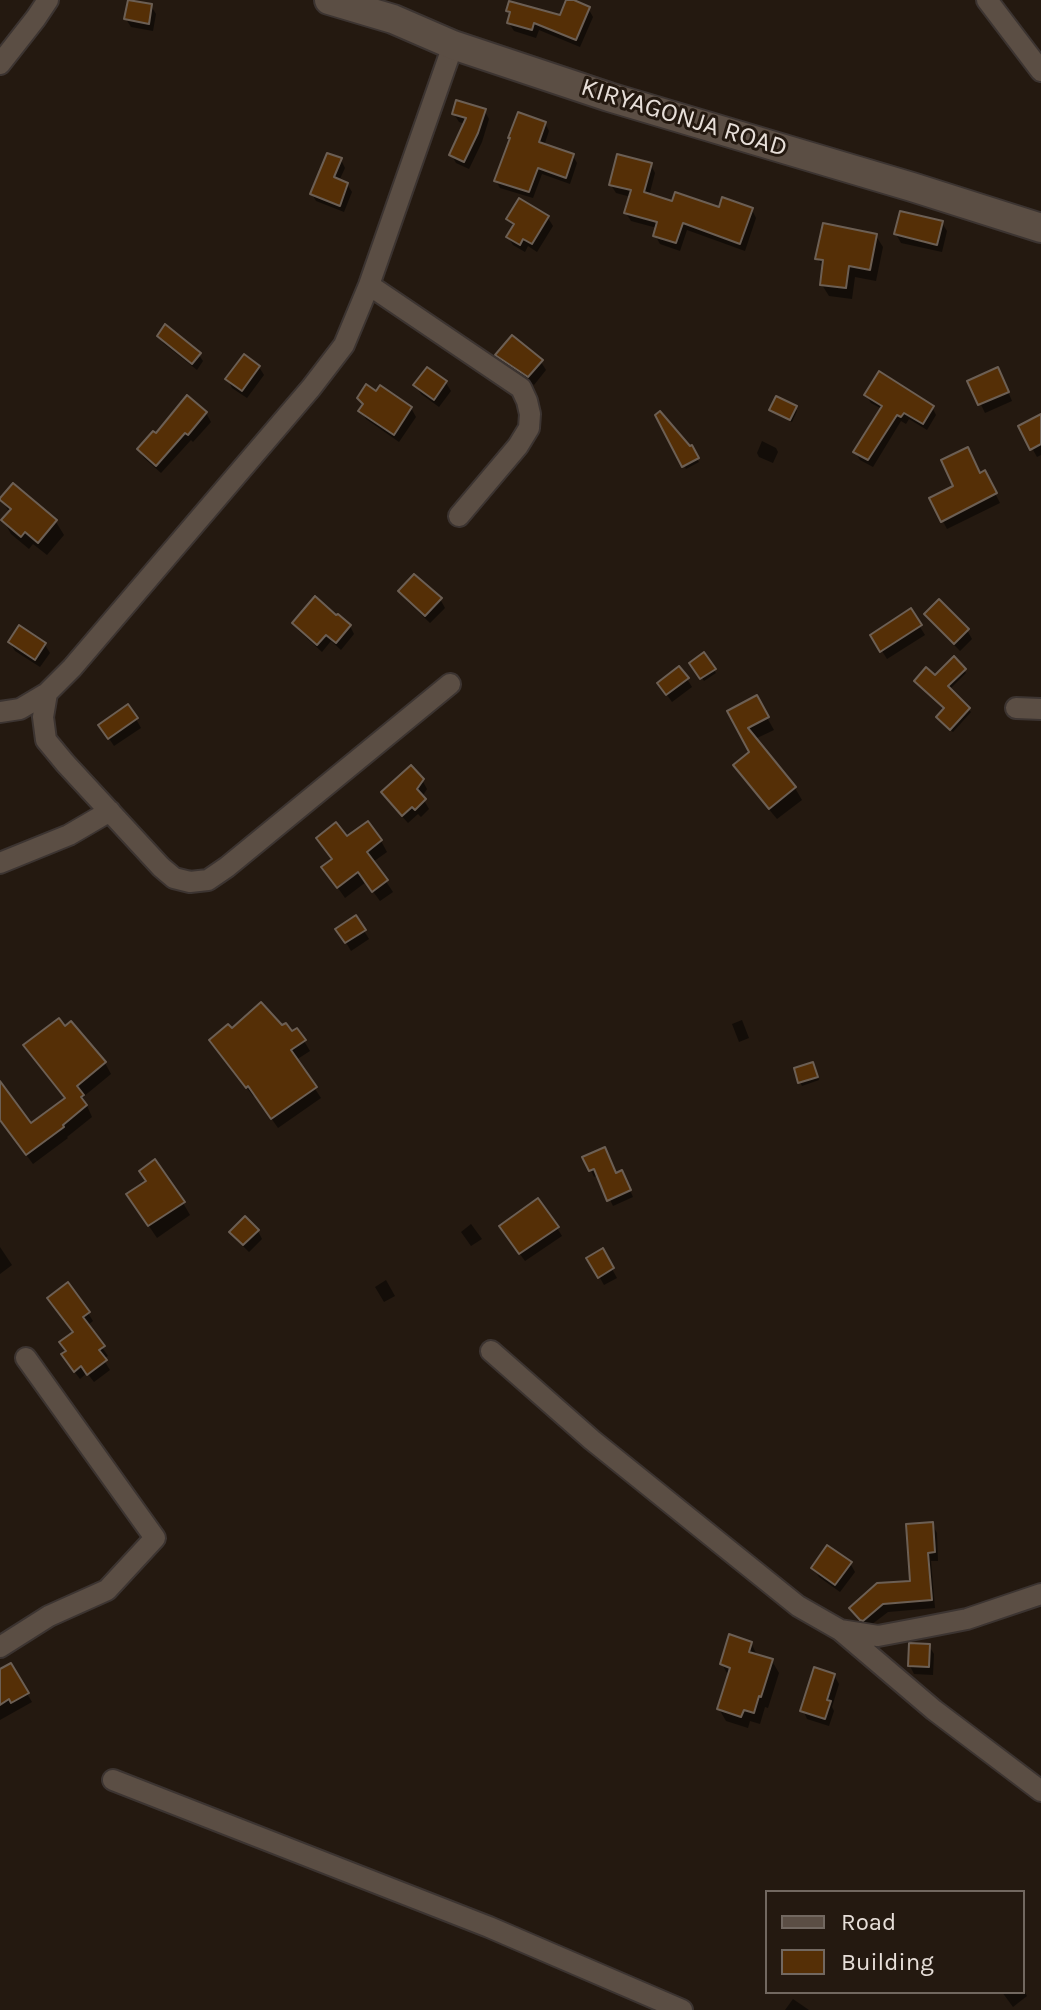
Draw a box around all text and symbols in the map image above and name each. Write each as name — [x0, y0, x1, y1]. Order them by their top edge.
street label: KIRYAGONJA ROAD — [577, 72, 791, 164]
legend — [765, 1890, 1025, 1994]
text: Road — [841, 1908, 896, 1936]
text: Building — [841, 1948, 934, 1976]

